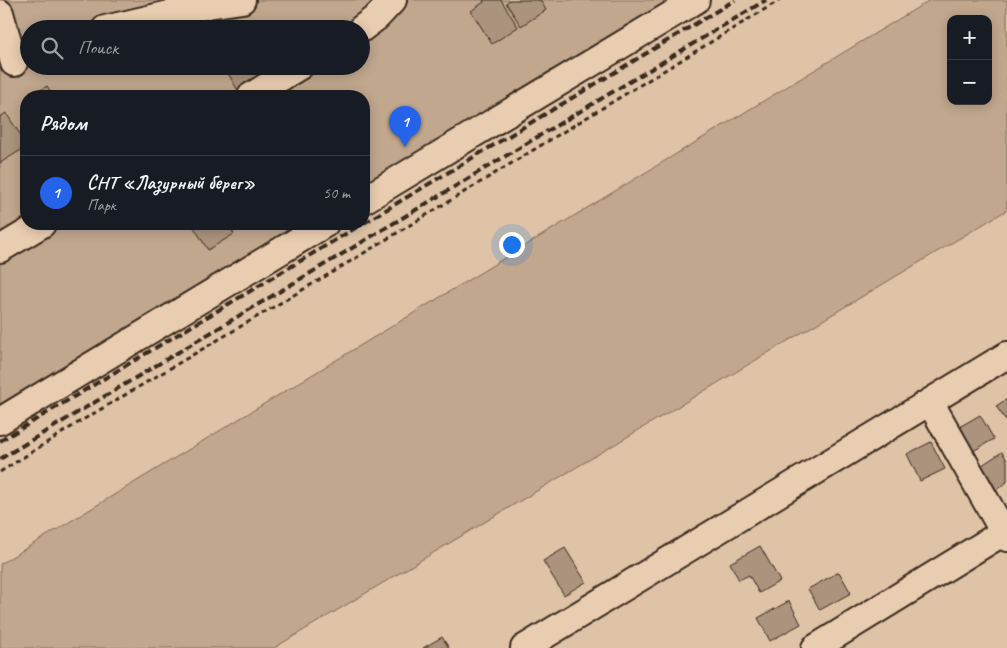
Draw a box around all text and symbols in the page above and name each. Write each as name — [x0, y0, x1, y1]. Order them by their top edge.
map controls — [947, 15, 992, 105]
button: + — [947, 15, 992, 60]
search box — [20, 20, 370, 75]
icon: search — [38, 34, 66, 62]
text: Поиск — [78, 36, 118, 60]
button: − — [947, 60, 992, 105]
pin: 1 — [389, 106, 421, 147]
text: Рядом — [40, 110, 87, 136]
text: СНТ «Лазурный берег» — [87, 171, 255, 195]
text: 1 — [52, 183, 60, 203]
text: 50 m — [323, 183, 350, 203]
text: Парк — [87, 195, 116, 215]
your location — [499, 232, 525, 258]

